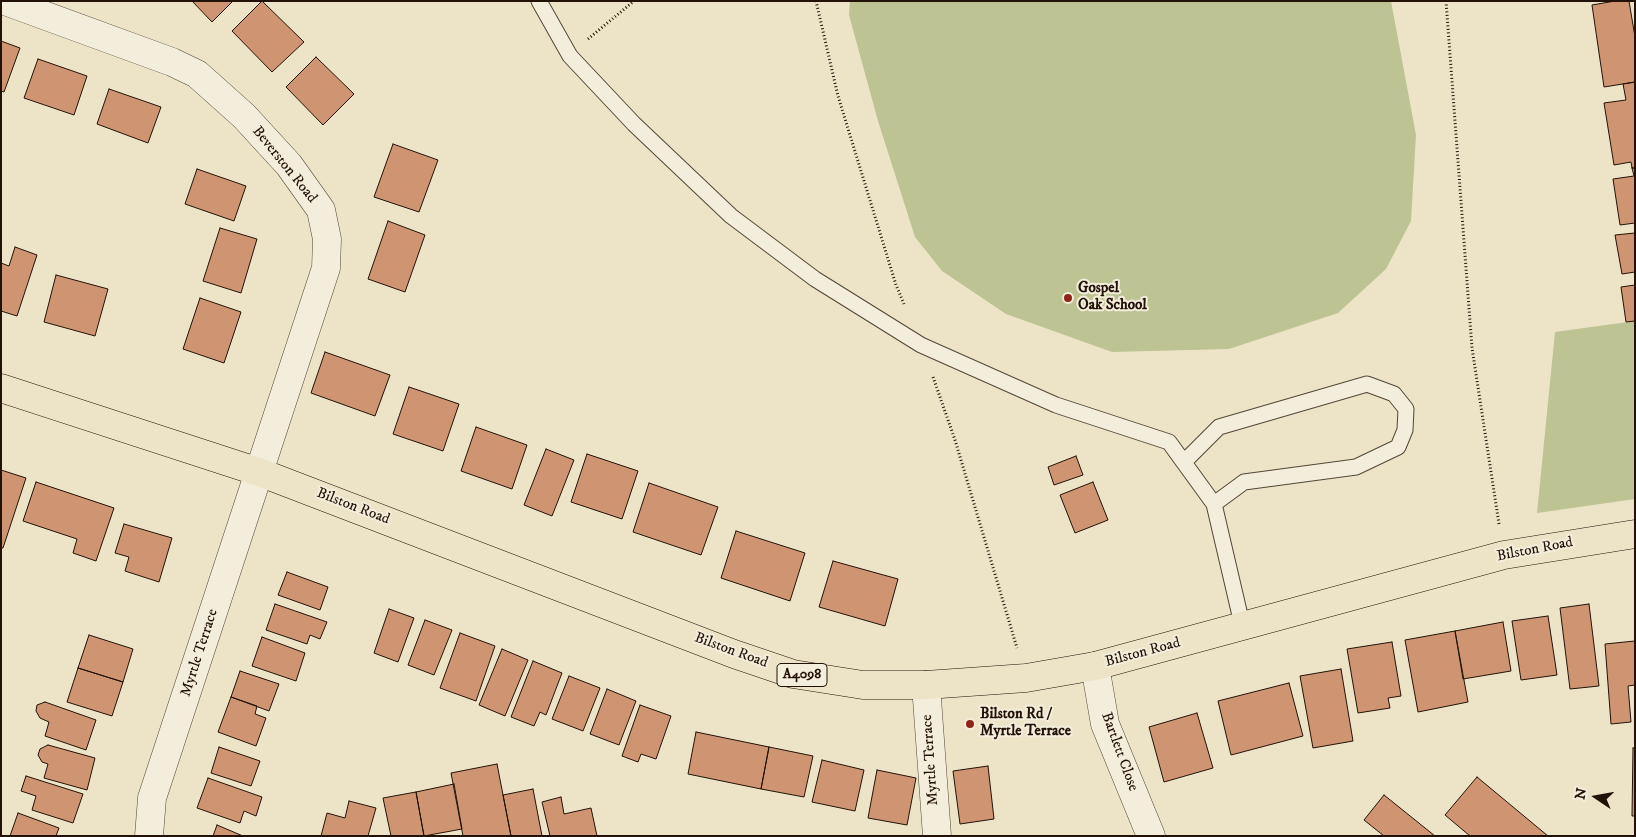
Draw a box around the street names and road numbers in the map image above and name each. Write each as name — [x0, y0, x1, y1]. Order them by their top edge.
street label: Beverston Road — [248, 123, 320, 207]
street label: Bilston Road — [314, 485, 392, 529]
street label: Bilston Road — [1495, 534, 1575, 566]
street label: Myrtle Terrace — [177, 607, 223, 699]
street label: Bilston Road — [692, 629, 770, 673]
street label: Bilston Road — [1103, 634, 1183, 672]
road number: A4098 — [777, 664, 827, 686]
street label: Bartlett Close — [1096, 710, 1142, 794]
street label: Myrtle Terrace — [919, 714, 943, 806]

